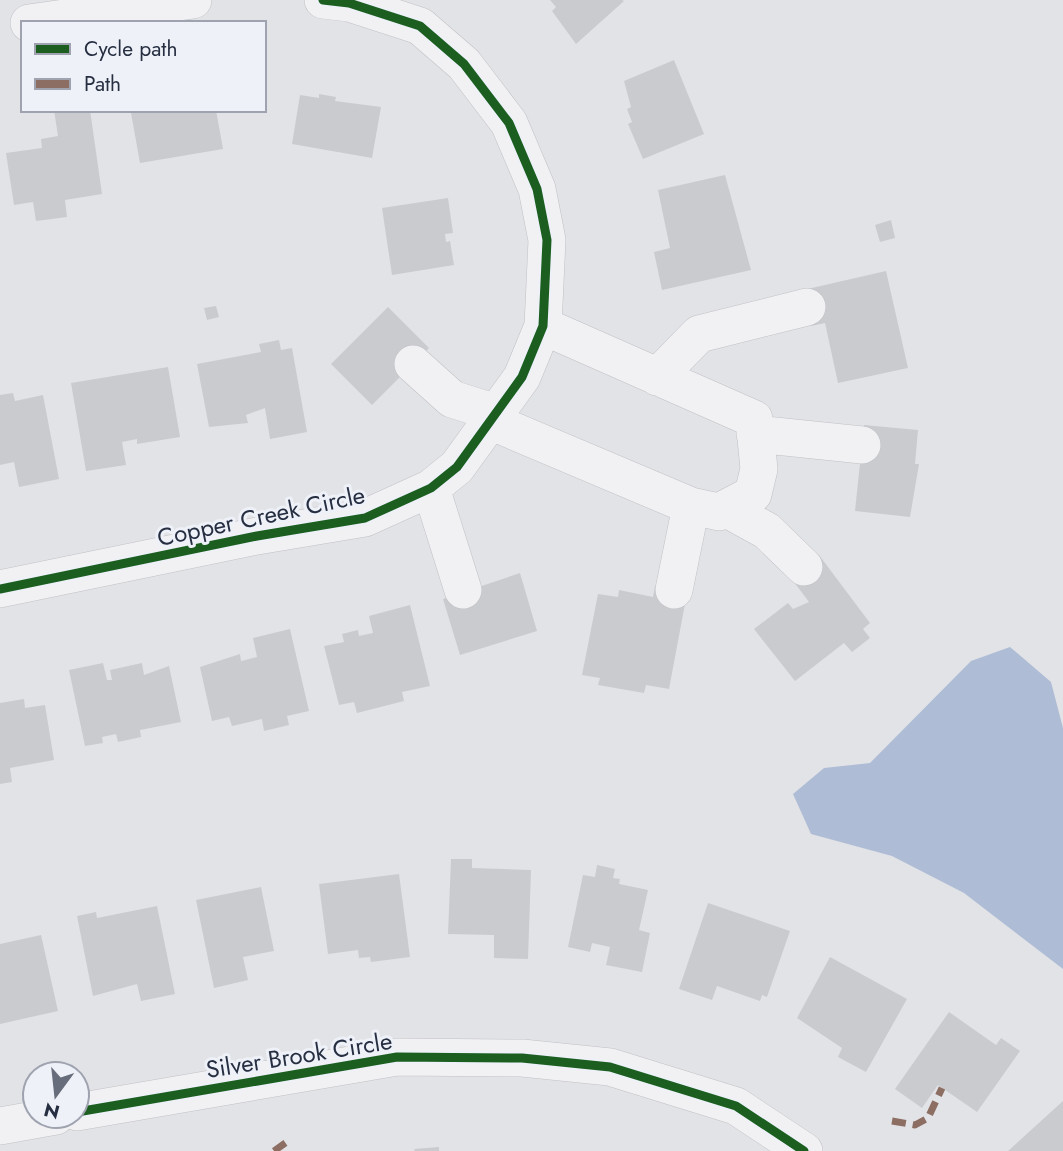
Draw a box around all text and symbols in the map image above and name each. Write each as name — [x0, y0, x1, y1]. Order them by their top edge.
legend — [21, 21, 266, 112]
text: Cycle path — [84, 34, 177, 64]
text: Path — [84, 69, 121, 99]
street label: Copper Creek Circle — [154, 477, 368, 555]
street label: Silver Brook Circle — [203, 1023, 395, 1087]
north arrow — [21, 1060, 91, 1130]
text: N — [41, 1096, 63, 1126]

